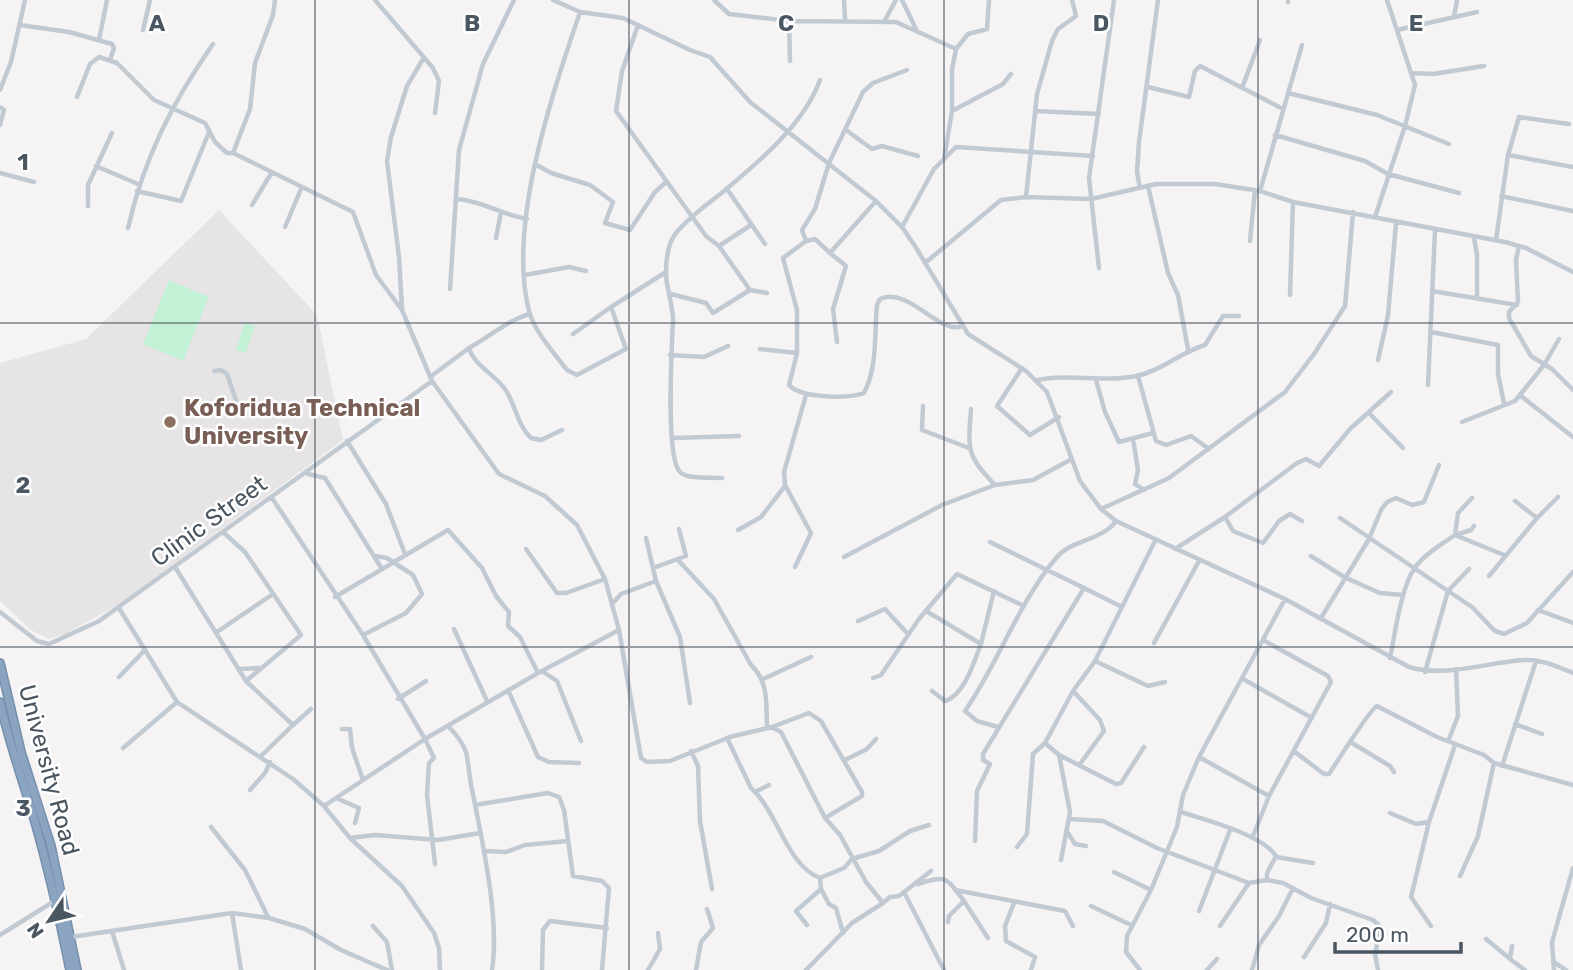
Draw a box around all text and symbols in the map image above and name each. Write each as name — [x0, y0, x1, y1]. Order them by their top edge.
text: A — [149, 9, 166, 37]
text: B — [464, 9, 480, 37]
text: C — [778, 9, 794, 37]
text: D — [1093, 9, 1109, 37]
text: E — [1409, 9, 1423, 37]
text: 1 — [17, 148, 29, 176]
place label: Koforidua Technical University — [184, 394, 420, 450]
marker: Koforidua Technical University — [162, 414, 178, 430]
street label: Clinic Street — [146, 470, 272, 572]
text: 2 — [16, 471, 30, 499]
street label: University Road — [13, 682, 85, 858]
text: 3 — [15, 794, 31, 822]
north arrow — [14, 886, 84, 956]
scale bar — [1335, 911, 1461, 955]
text: N — [22, 918, 49, 943]
text: 200 m — [1346, 922, 1409, 947]

